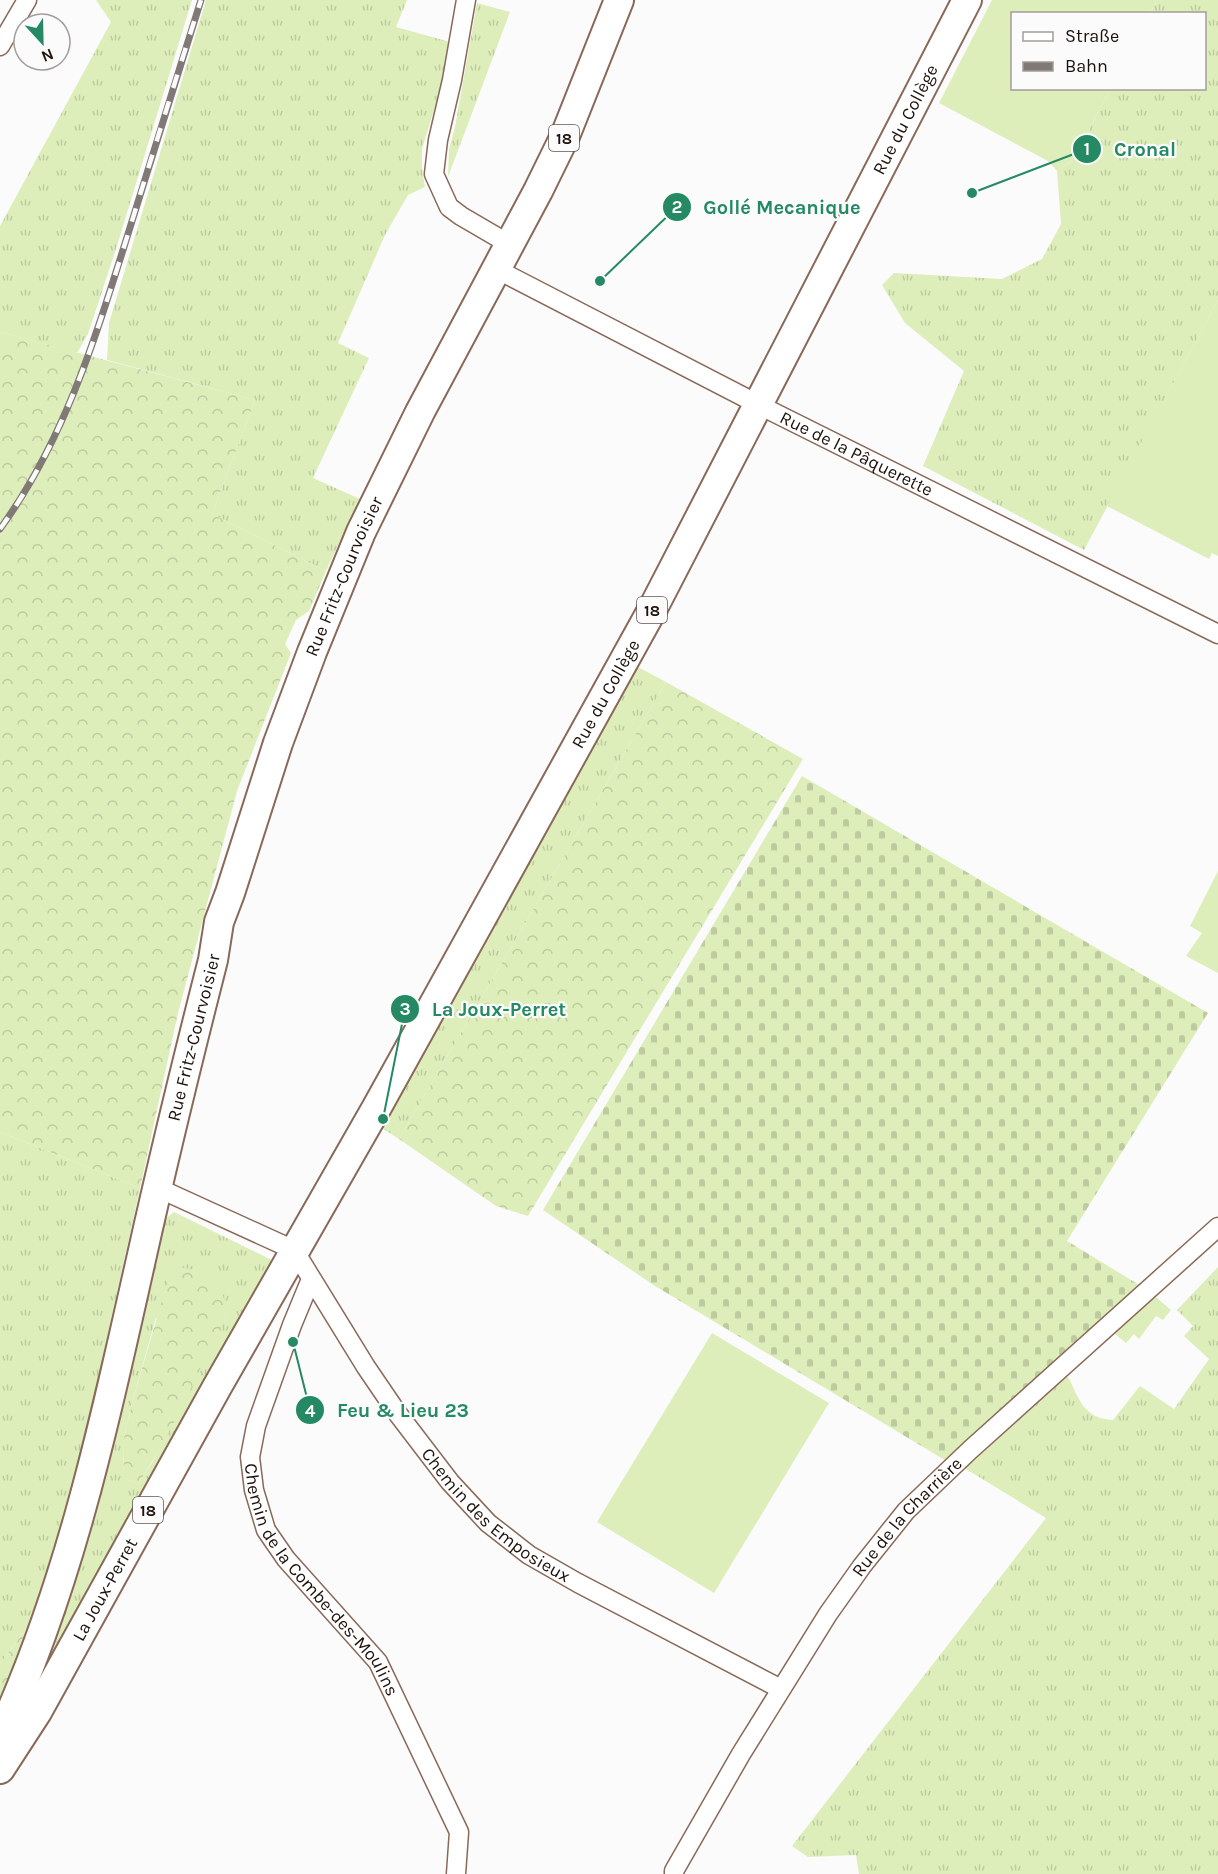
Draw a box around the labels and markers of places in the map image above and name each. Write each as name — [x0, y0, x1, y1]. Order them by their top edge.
callout: Cronal — [1072, 130, 1188, 168]
callout: Gollé Mecanique — [662, 188, 873, 226]
callout: La Joux-Perret — [390, 990, 578, 1028]
callout: Feu & Lieu 23 — [295, 1391, 481, 1429]

